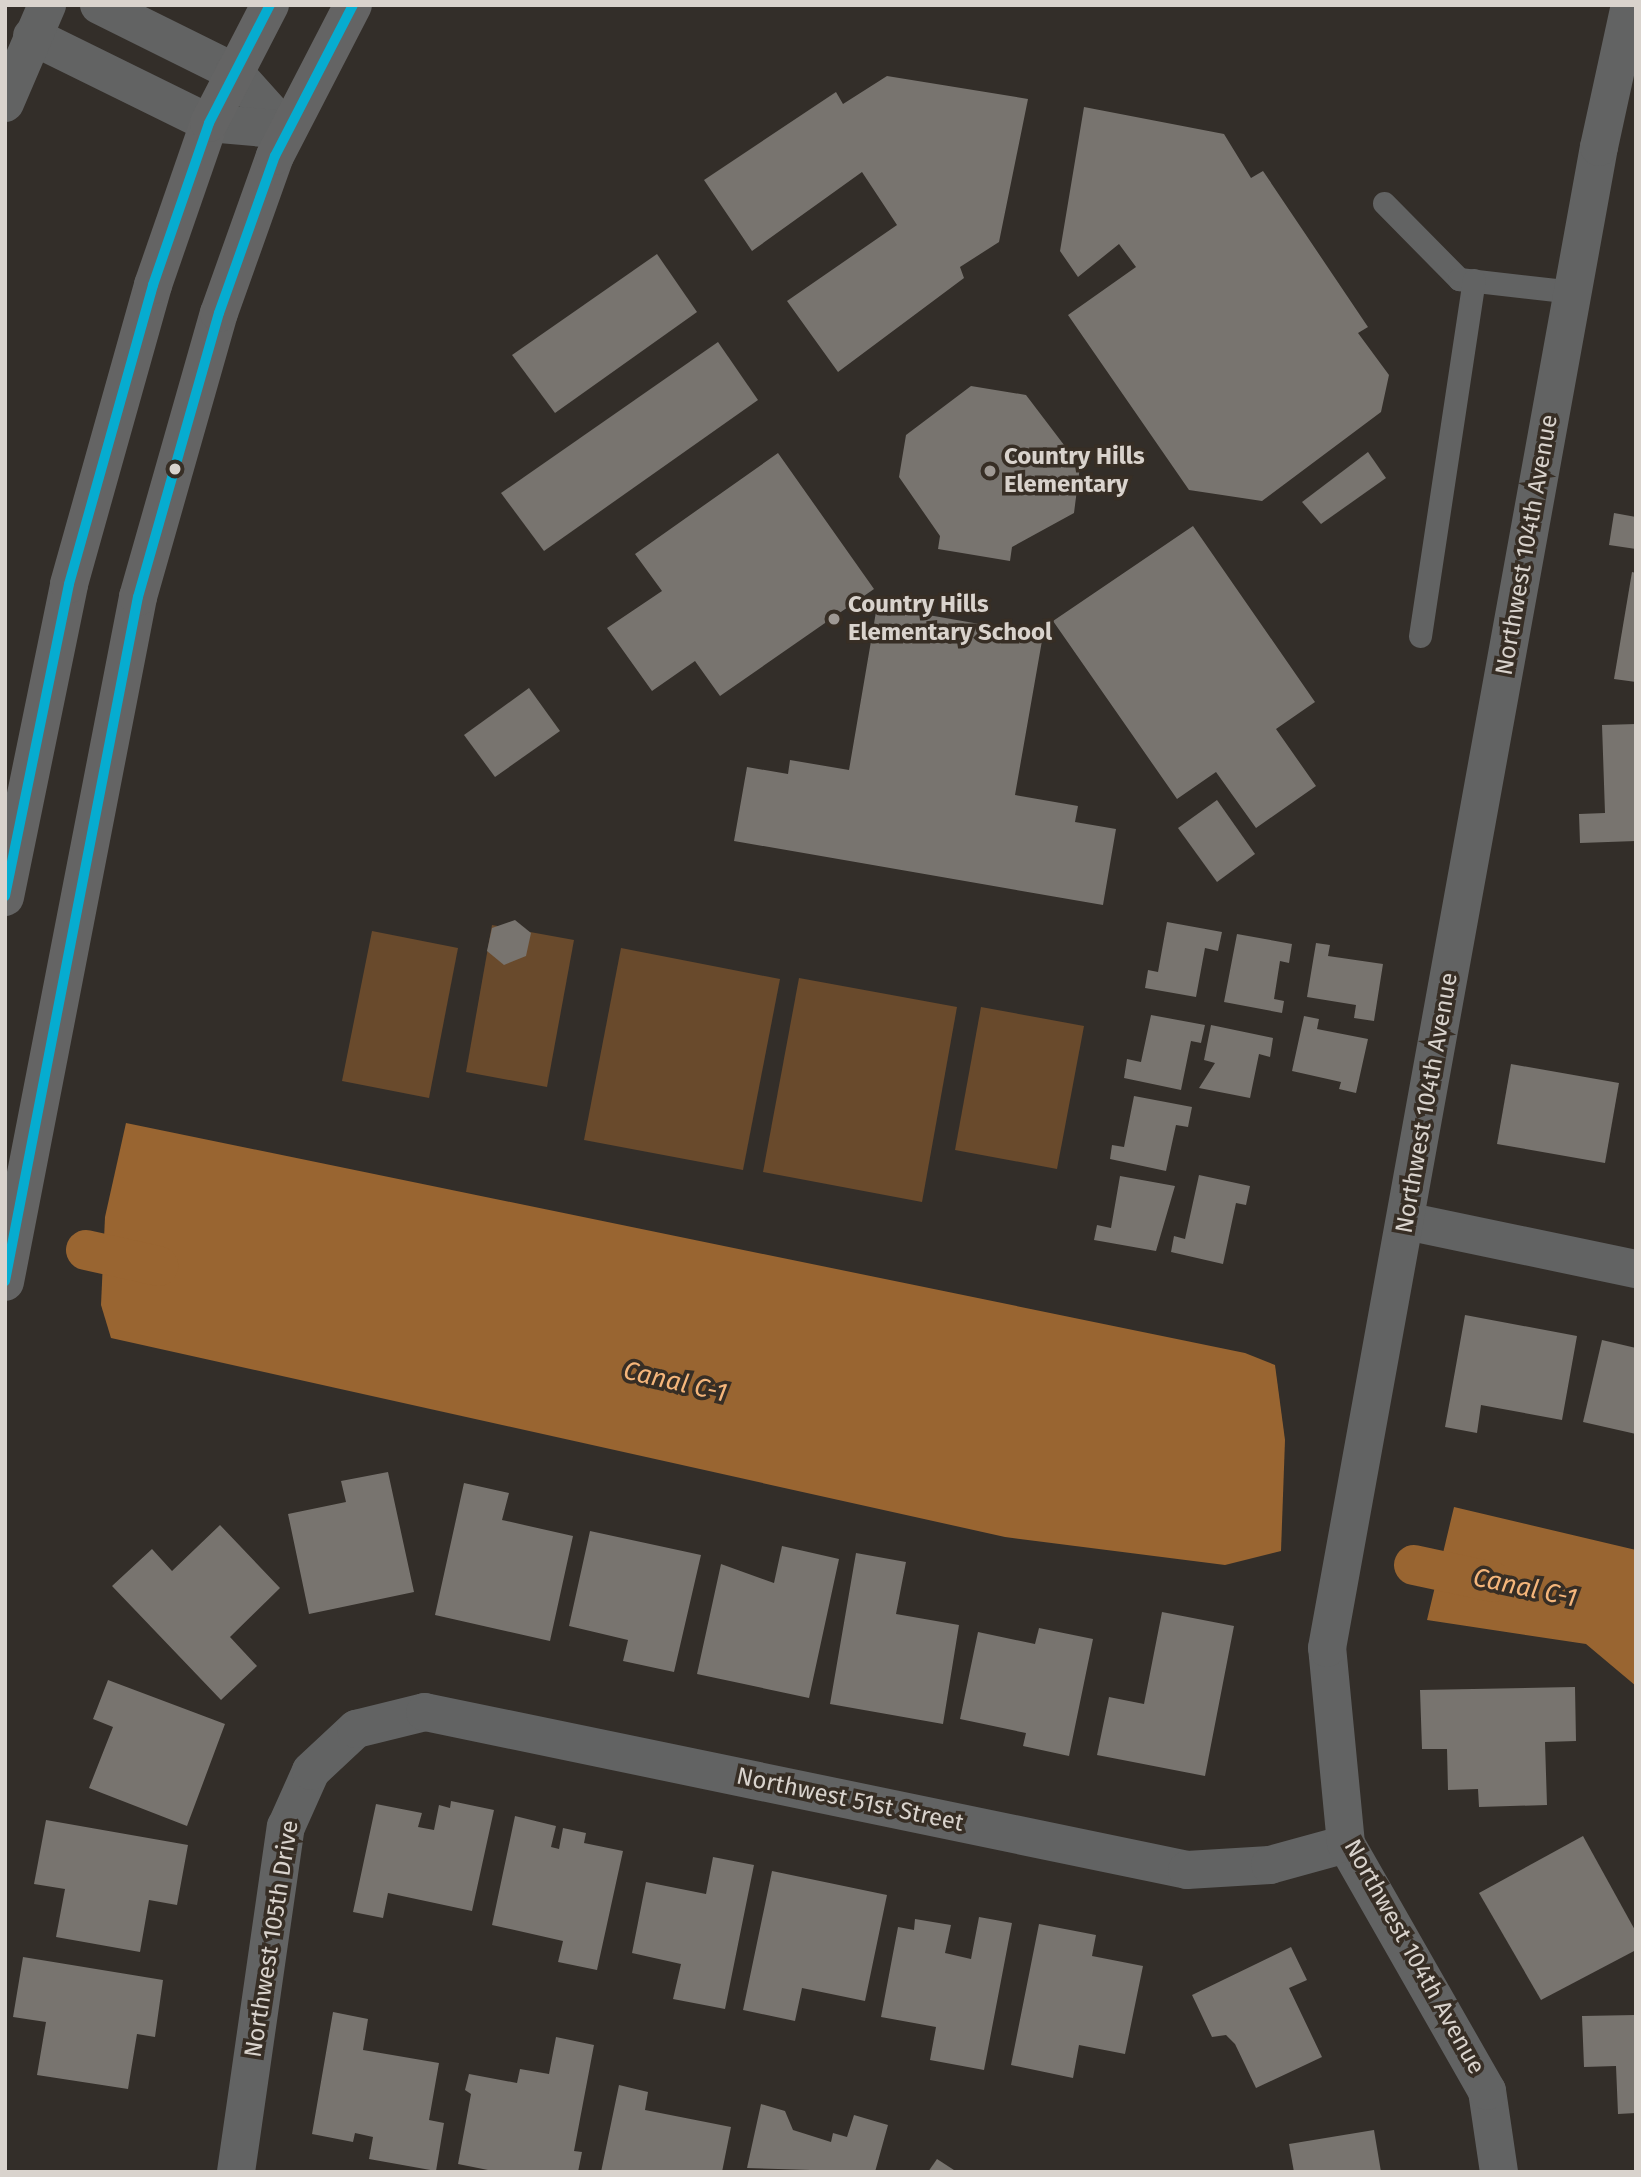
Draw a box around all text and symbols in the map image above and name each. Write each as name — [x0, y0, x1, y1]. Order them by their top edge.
street label: Northwest 104th Avenue — [1490, 412, 1564, 678]
place label: Country Hills Elementary — [1004, 443, 1145, 499]
unlabelled marker — [168, 462, 182, 476]
marker: Country Hills Elementary — [982, 463, 998, 479]
place label: Country Hills Elementary School — [848, 591, 1052, 647]
marker: Country Hills Elementary School — [826, 611, 842, 627]
street label: Northwest 104th Avenue — [1390, 970, 1464, 1236]
water label: Canal C-1 — [620, 1355, 730, 1409]
water label: Canal C-1 — [1470, 1562, 1580, 1614]
street label: Northwest 51st Street — [734, 1762, 966, 1838]
street label: Northwest 105th Drive — [239, 1818, 305, 2060]
street label: Northwest 104th Avenue — [1337, 1834, 1491, 2080]

